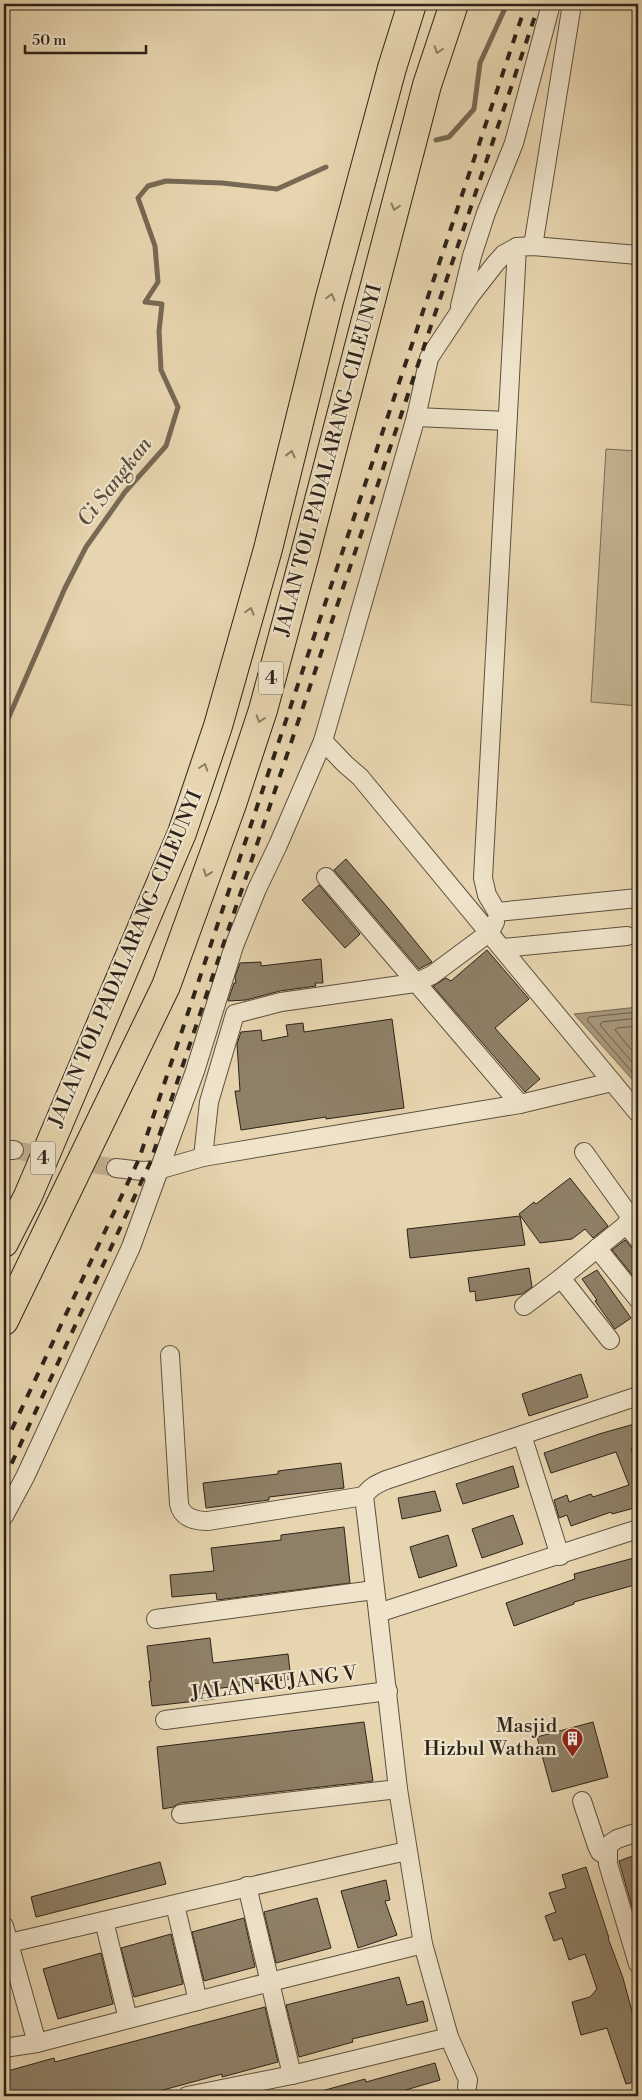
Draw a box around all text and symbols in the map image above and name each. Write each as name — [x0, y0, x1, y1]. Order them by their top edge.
scale bar — [25, 22, 146, 54]
text: 50 m — [32, 31, 66, 50]
one-way arrow — [434, 45, 444, 54]
one-way arrow — [391, 202, 401, 210]
street label: JALAN TOL PADALARANG–CILEUNYI — [270, 281, 388, 639]
one-way arrow — [325, 293, 335, 301]
water label: Ci Sangkan — [72, 432, 158, 532]
one-way arrow — [286, 451, 296, 459]
one-way arrow — [245, 608, 255, 616]
road number: 4 — [258, 661, 284, 694]
one-way arrow — [255, 714, 265, 723]
one-way arrow — [199, 764, 209, 772]
street label: JALAN TOL PADALARANG–CILEUNYI — [43, 787, 209, 1132]
one-way arrow — [203, 868, 213, 877]
road number: 4 — [30, 1142, 56, 1174]
street label: JALAN KUJANG V — [188, 1661, 359, 1707]
place label: Masjid Hizbul Wathan — [424, 1714, 558, 1762]
building icon: Masjid Hizbul Wathan — [561, 1726, 585, 1757]

